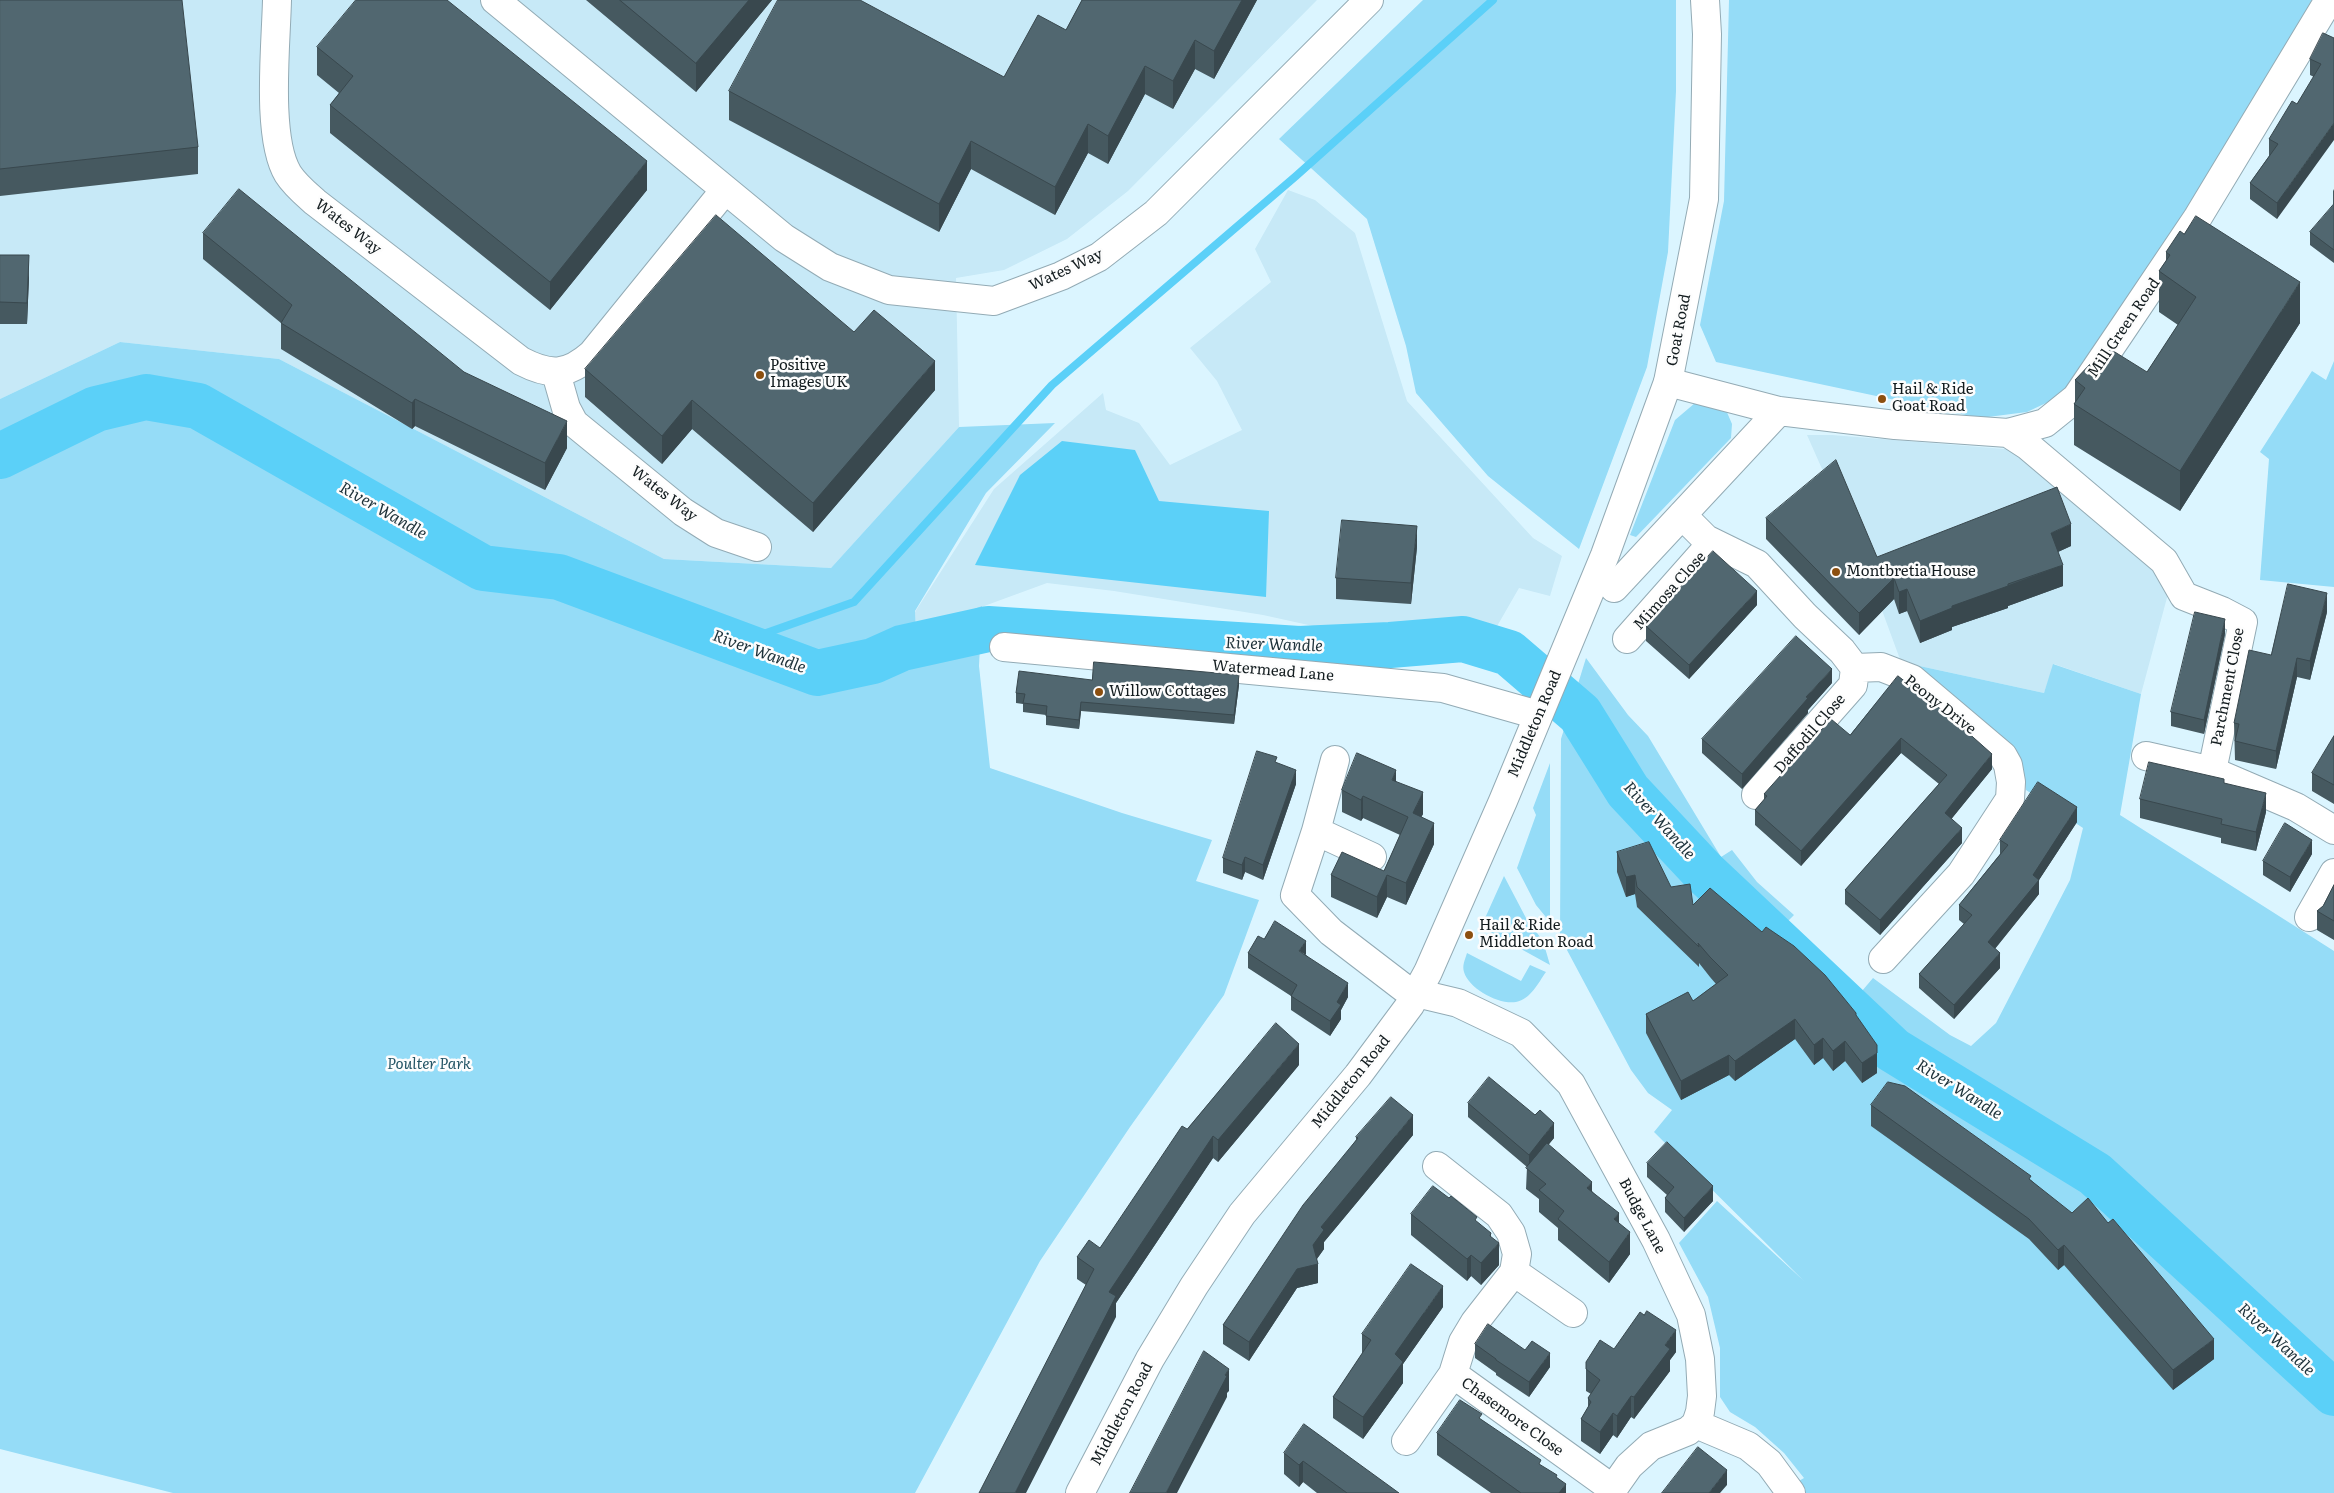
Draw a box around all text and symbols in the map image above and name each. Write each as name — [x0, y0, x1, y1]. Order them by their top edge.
street label: Wates Way — [311, 196, 385, 258]
street label: Wates Way — [1026, 245, 1106, 295]
street label: Mill Green Road — [2084, 275, 2164, 381]
street label: Goat Road — [1663, 292, 1695, 368]
place label: Positive Images UK — [770, 357, 848, 392]
marker: Positive Images UK — [754, 369, 766, 381]
place label: Hail & Ride Goat Road — [1892, 381, 1974, 416]
marker: Hail & Ride Goat Road — [1876, 393, 1888, 405]
street label: Wates Way — [627, 463, 701, 525]
water label: River Wandle — [336, 478, 430, 544]
street label: Mimosa Close — [1630, 548, 1710, 634]
place label: Montbretia House — [1846, 563, 1976, 581]
marker: Montbretia House — [1830, 566, 1842, 578]
water label: River Wandle — [710, 626, 808, 678]
street label: Parchment Close — [2208, 626, 2248, 748]
water label: River Wandle — [1225, 634, 1323, 656]
street label: Watermead Lane — [1211, 657, 1335, 685]
street label: Middleton Road — [1504, 668, 1566, 780]
street label: Peony Drive — [1901, 672, 1979, 738]
place label: Willow Cottages — [1109, 683, 1226, 701]
marker: Willow Cottages — [1093, 686, 1105, 698]
street label: Daffodil Close — [1771, 691, 1849, 777]
water label: River Wandle — [1619, 778, 1699, 864]
place label: Hail & Ride Middleton Road — [1479, 917, 1593, 952]
marker: Hail & Ride Middleton Road — [1463, 929, 1475, 941]
street label: Middleton Road — [1308, 1032, 1394, 1132]
park label: Poulter Park — [387, 1056, 471, 1074]
water label: River Wandle — [1912, 1056, 2006, 1124]
street label: Budge Lane — [1615, 1175, 1669, 1257]
water label: River Wandle — [2234, 1300, 2318, 1380]
street label: Middleton Road — [1087, 1359, 1157, 1469]
street label: Chasemore Close — [1457, 1374, 1567, 1460]

